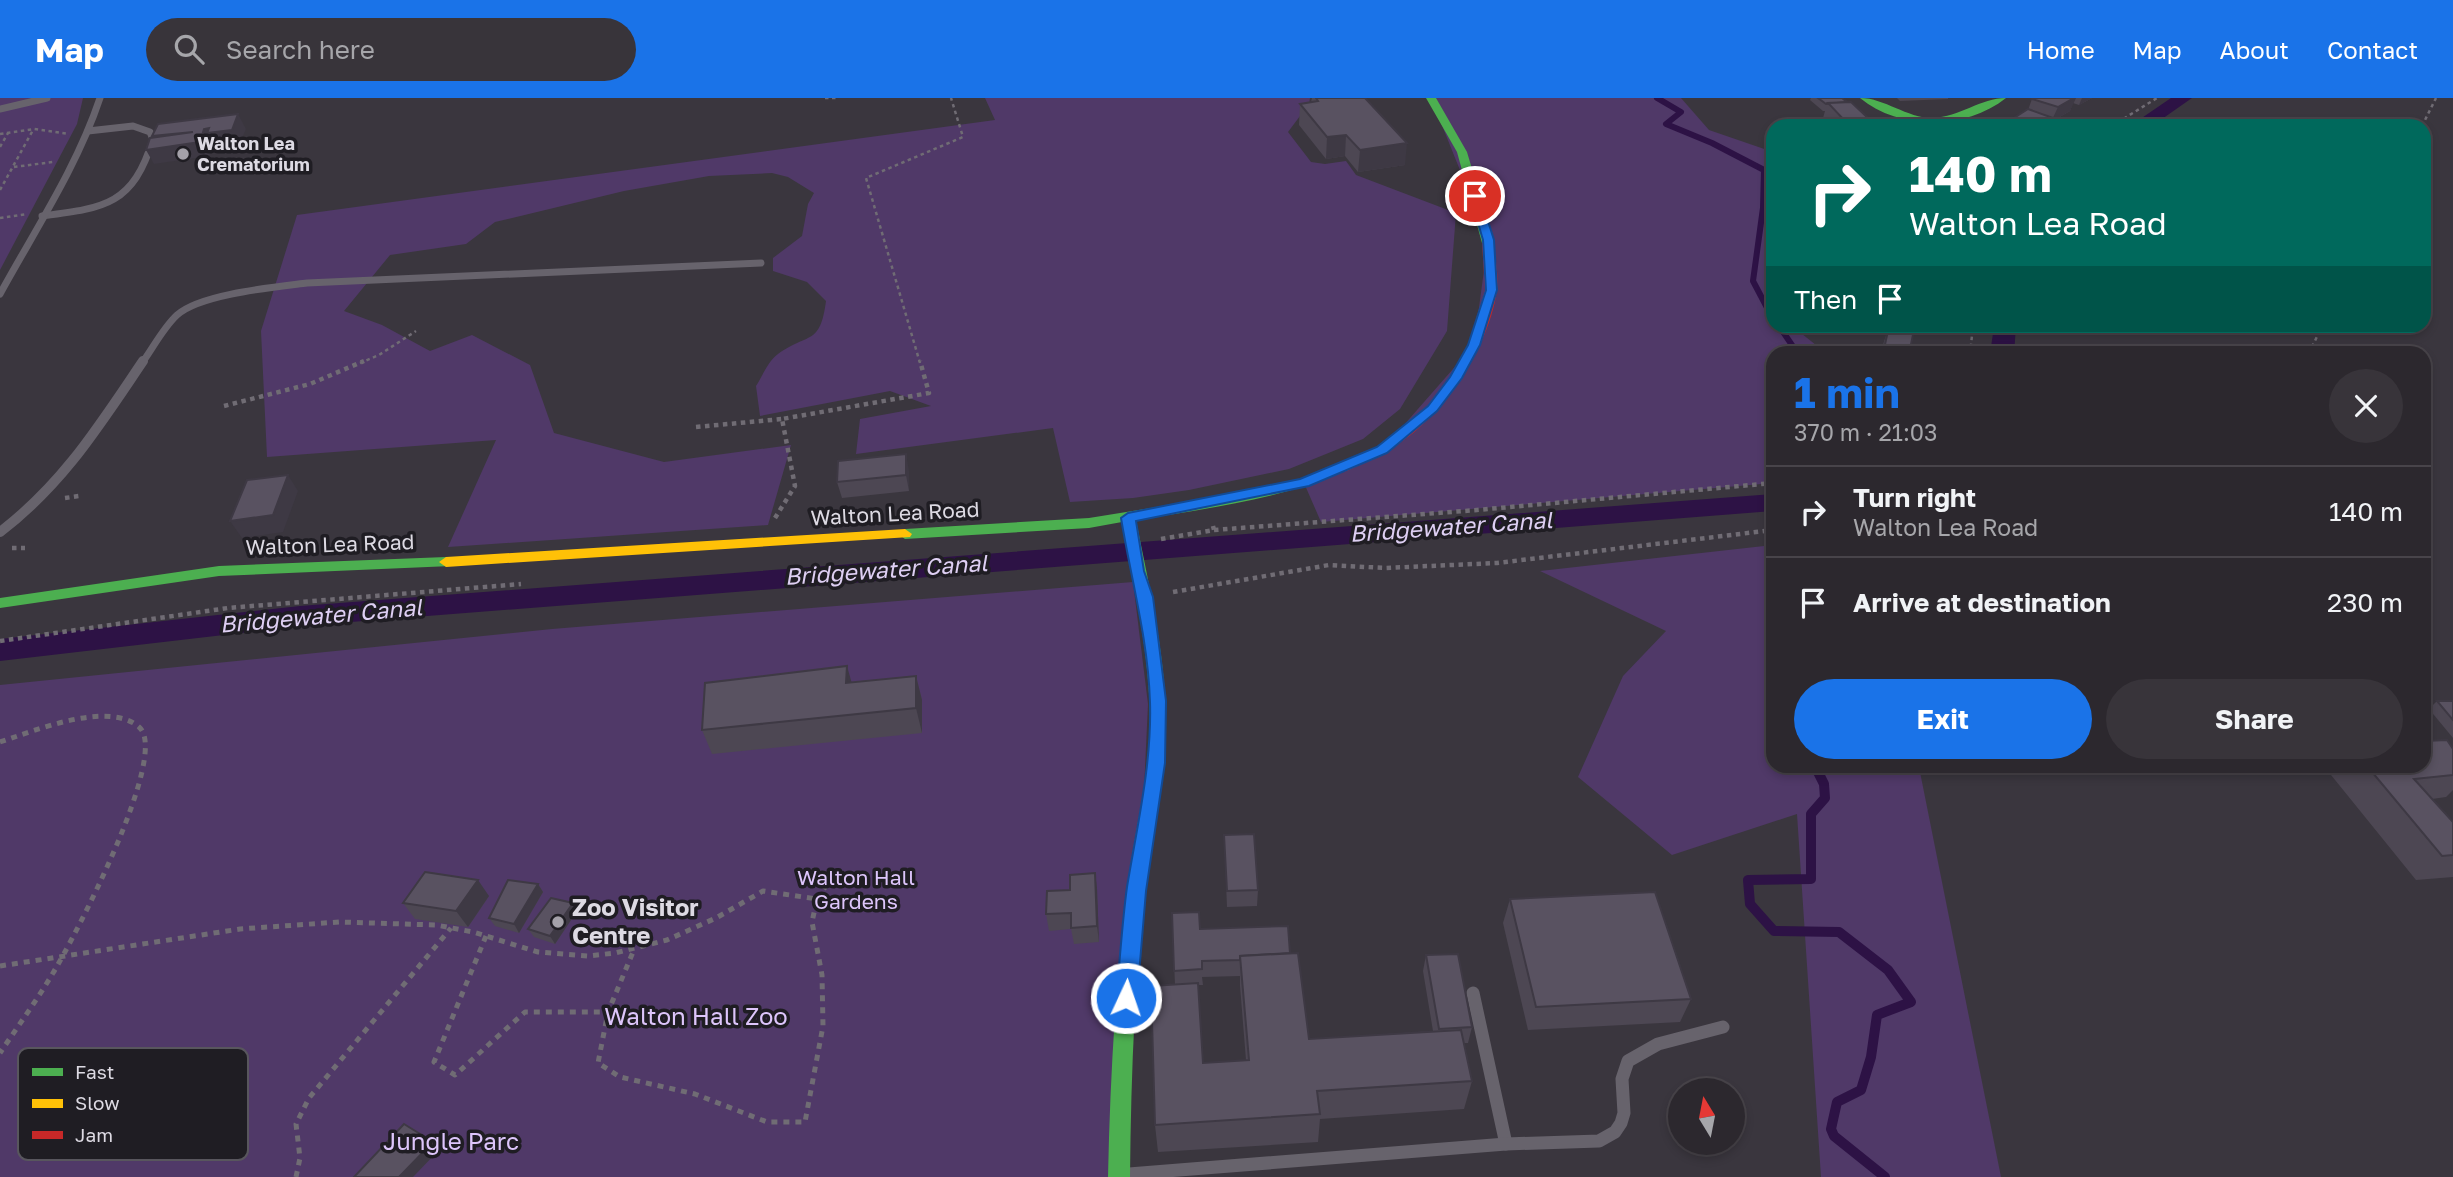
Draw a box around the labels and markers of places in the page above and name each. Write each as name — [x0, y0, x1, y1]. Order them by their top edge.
place label: Walton Lea Crematorium — [197, 132, 310, 175]
marker: Walton Lea Crematorium — [175, 146, 191, 162]
pin — [1445, 166, 1505, 226]
place label: Zoo Visitor Centre — [572, 892, 699, 949]
marker: Zoo Visitor Centre — [550, 914, 566, 930]

